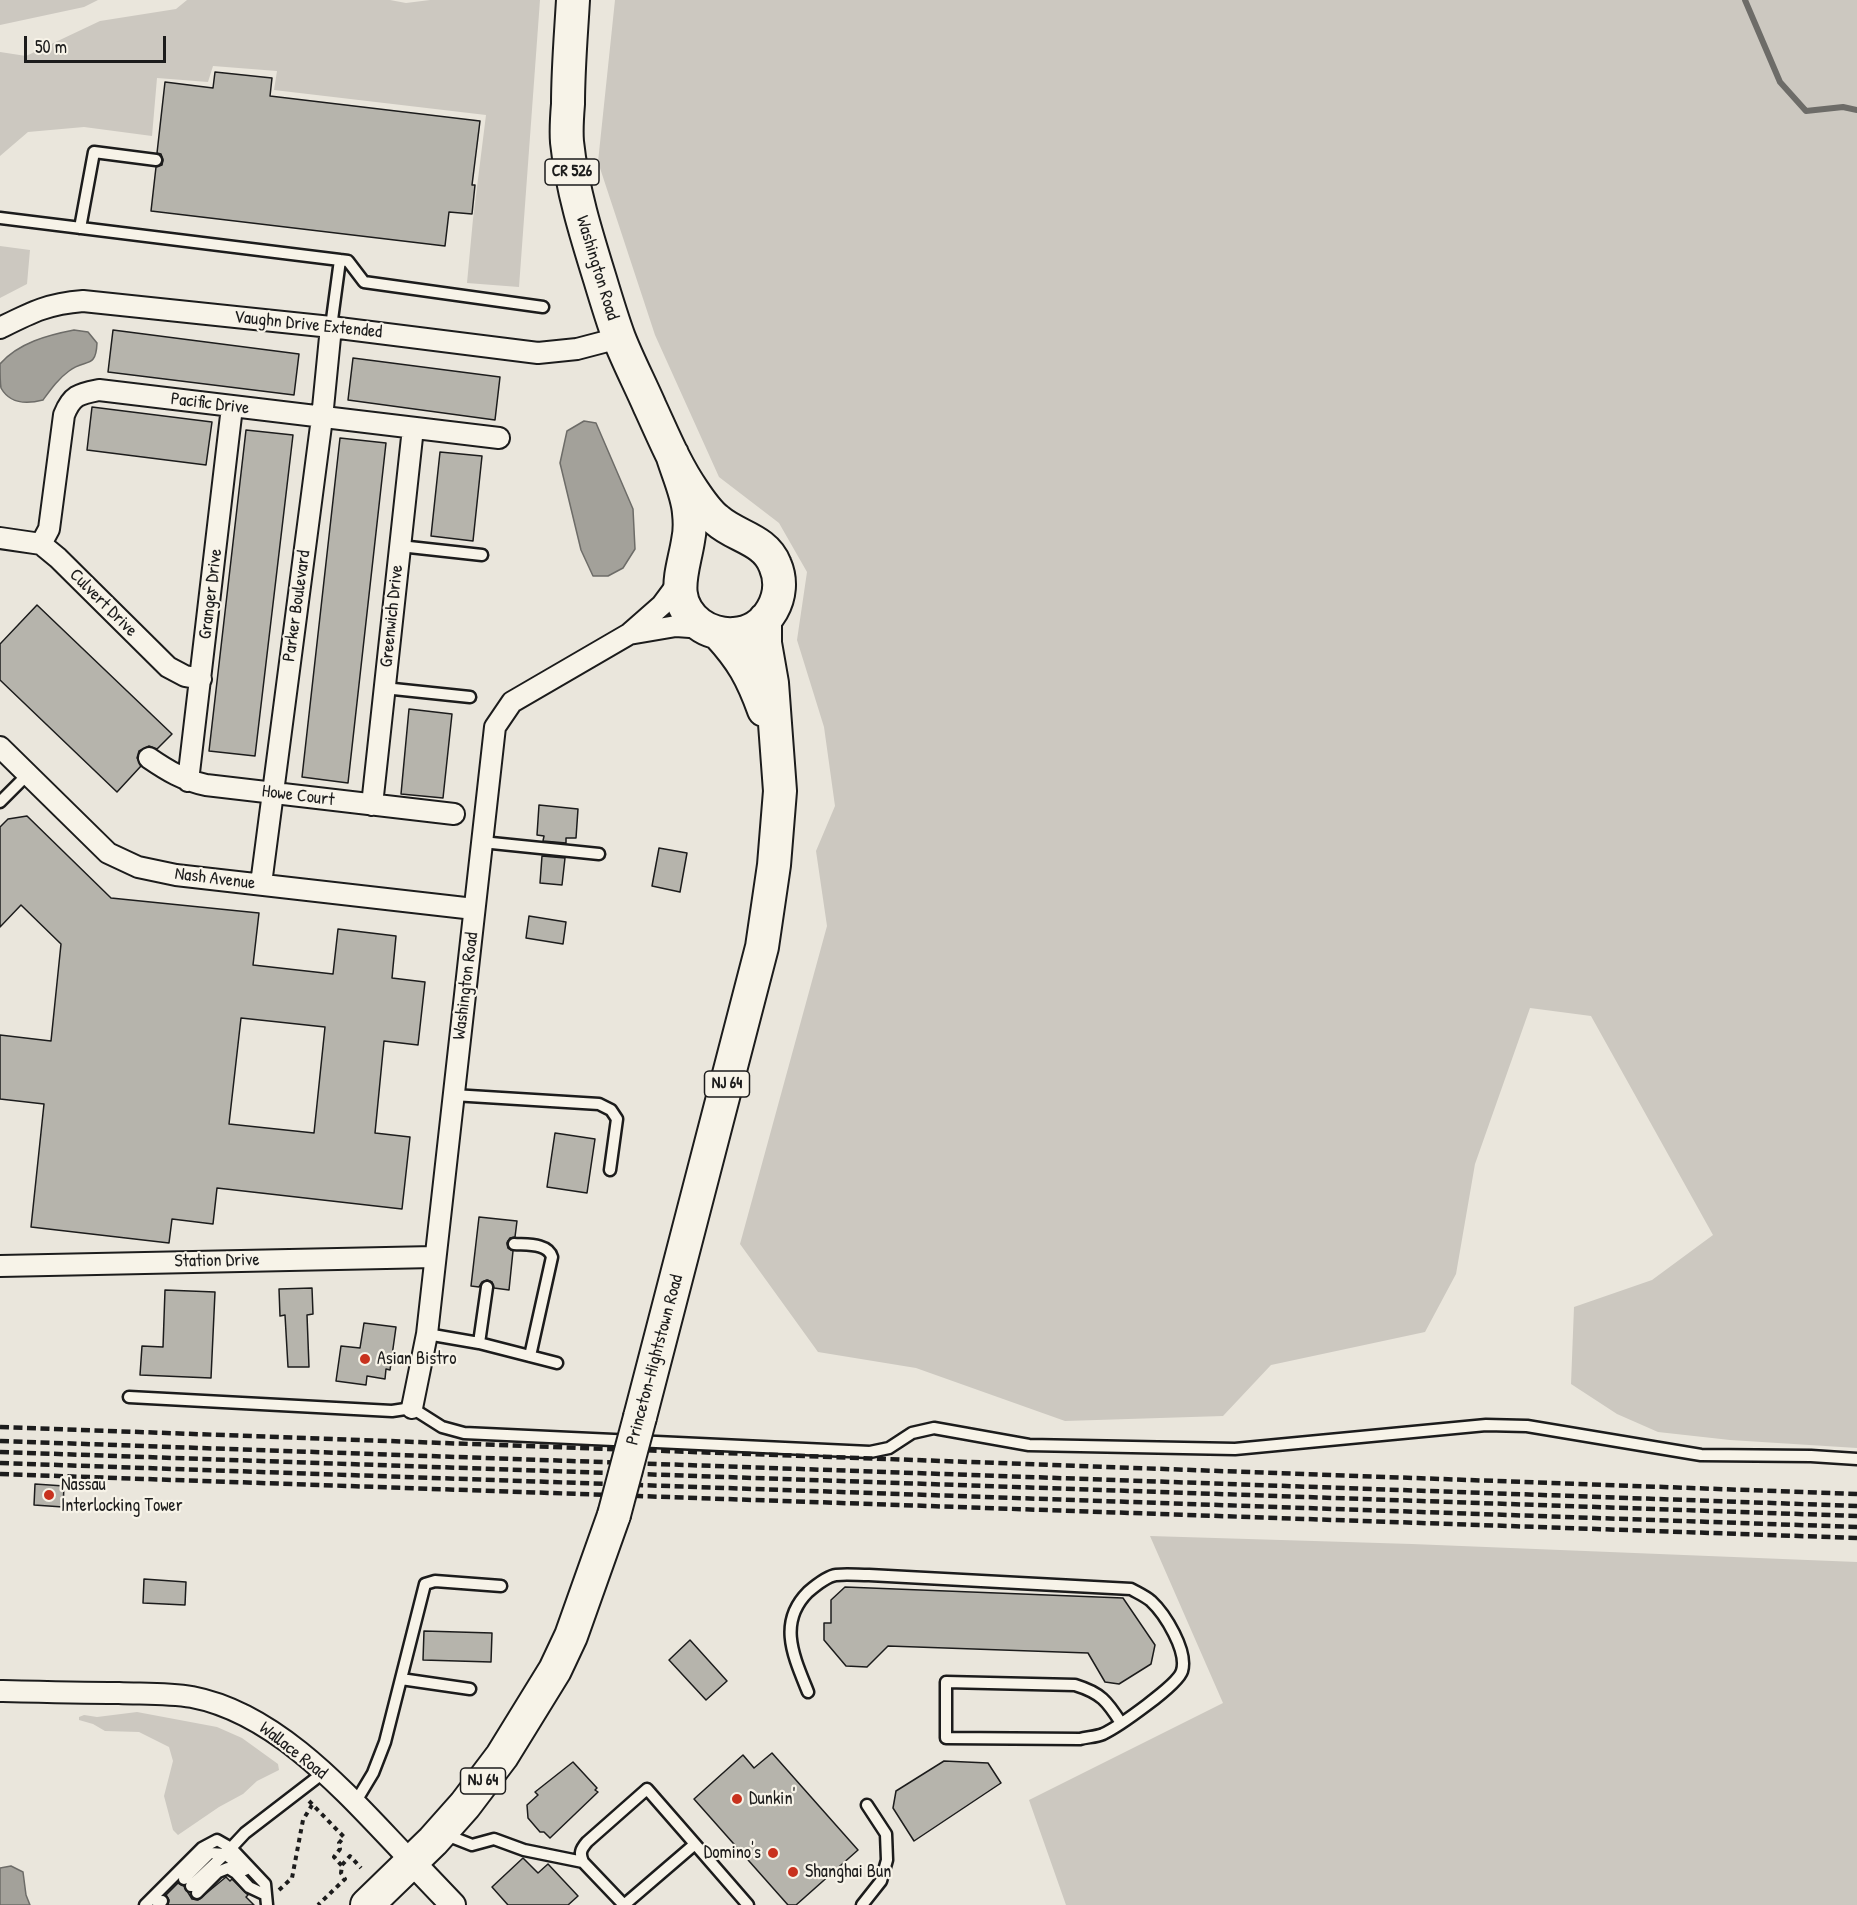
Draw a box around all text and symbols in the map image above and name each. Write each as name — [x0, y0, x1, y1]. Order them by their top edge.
scale bar — [27, 24, 170, 62]
text: 50 m — [35, 34, 67, 59]
road number: CR 526 — [545, 159, 599, 185]
street label: Washington Road — [571, 213, 623, 323]
street label: Vaughn Drive Extended — [233, 306, 383, 344]
street label: Pacific Drive — [170, 388, 250, 420]
street label: Granger Drive — [195, 548, 227, 640]
street label: Parker Boulevard — [279, 549, 315, 663]
street label: Culvert Drive — [64, 564, 142, 642]
street label: Greenwich Drive — [376, 564, 408, 668]
street label: Howe Court — [261, 781, 335, 811]
street label: Nash Avenue — [174, 863, 256, 895]
street label: Washington Road — [449, 931, 483, 1041]
road number: NJ 64 — [704, 1071, 750, 1097]
street label: Station Drive — [174, 1249, 260, 1273]
street label: Princeton-Hightstown Road — [622, 1272, 688, 1448]
place label: Asian Bistro — [377, 1348, 457, 1370]
marker: Asian Bistro — [358, 1352, 372, 1366]
place label: Nassau Interlocking Tower — [61, 1474, 183, 1516]
marker: Nassau Interlocking Tower — [42, 1488, 56, 1502]
street label: Wallace Road — [255, 1718, 331, 1784]
road number: NJ 64 — [460, 1768, 506, 1794]
place label: Dunkin' — [749, 1788, 795, 1810]
marker: Dunkin' — [730, 1792, 744, 1806]
place label: Domino's — [704, 1842, 761, 1864]
marker: Domino's — [766, 1846, 780, 1860]
place label: Shanghai Bun — [805, 1861, 891, 1883]
marker: Shanghai Bun — [786, 1865, 800, 1879]

